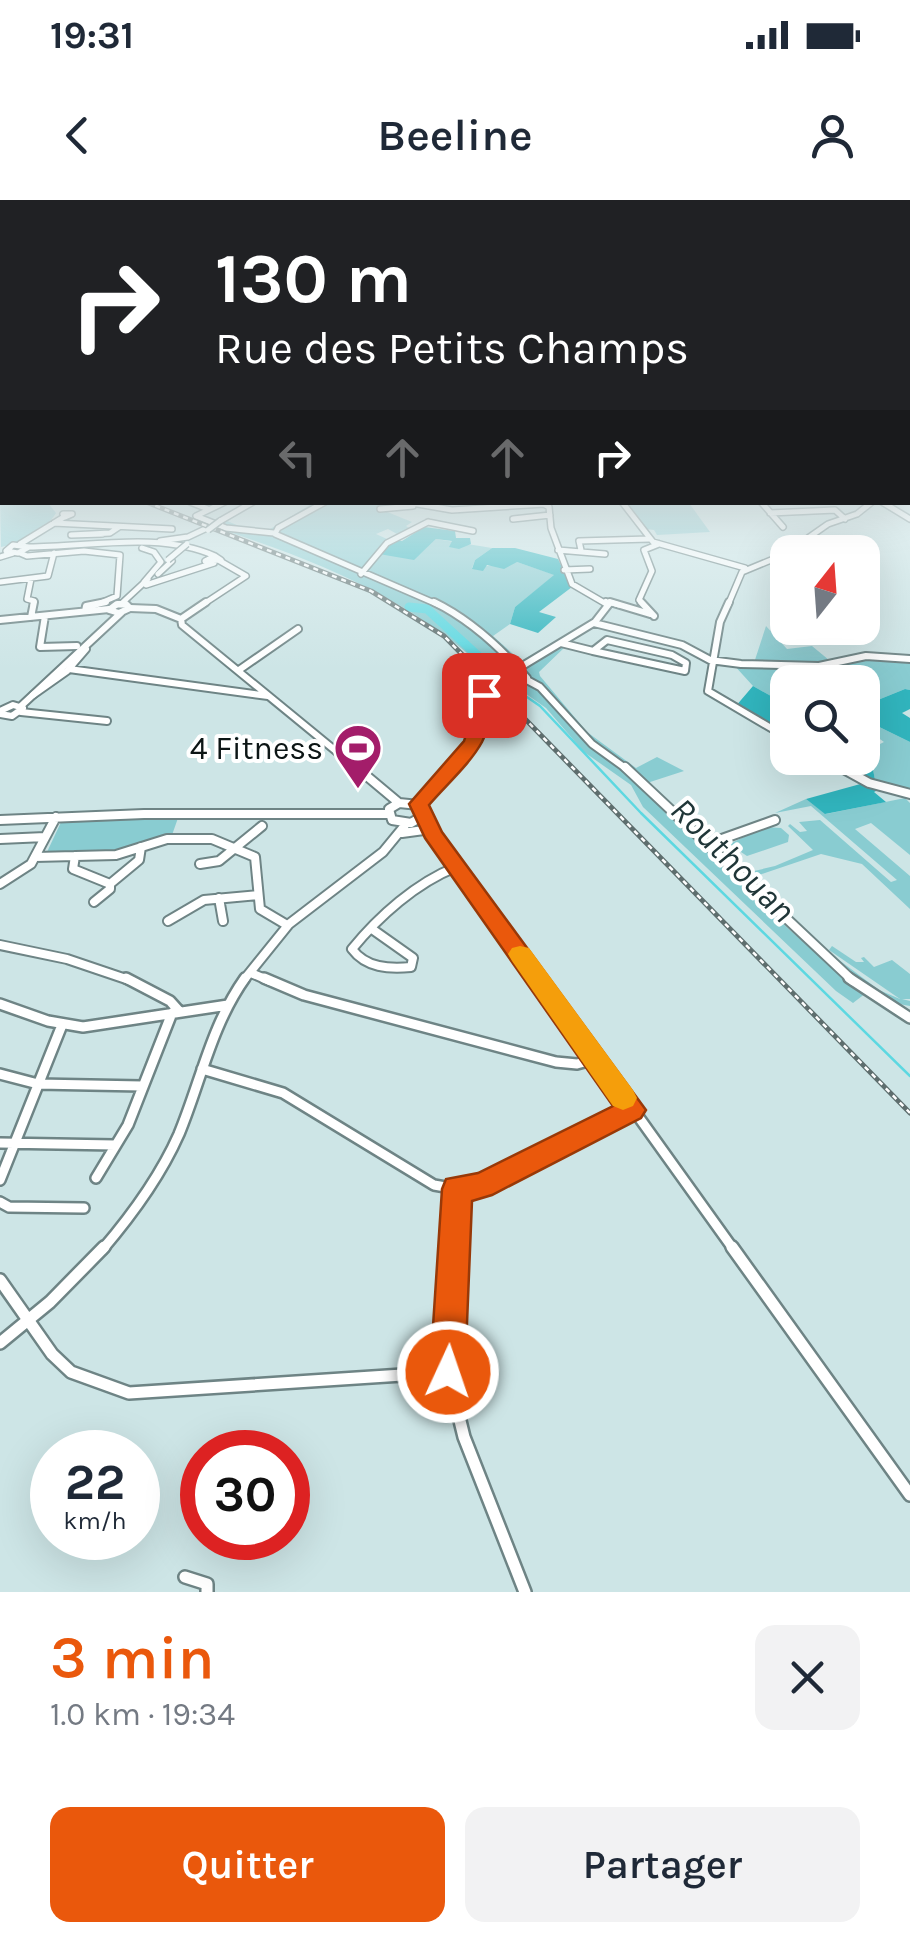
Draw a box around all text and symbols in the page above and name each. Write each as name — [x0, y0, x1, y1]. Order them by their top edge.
text: 19:31 — [50, 13, 134, 58]
icon: back — [50, 108, 105, 163]
icon: person — [805, 108, 860, 163]
text: Beeline — [377, 109, 533, 161]
text: 130 m — [215, 238, 412, 320]
icon: right — [50, 240, 180, 370]
text: Rue des Petits Champs — [215, 322, 689, 374]
icon: left — [270, 430, 325, 485]
icon: ahead — [375, 430, 430, 485]
icon: ahead — [480, 430, 535, 485]
icon: right — [585, 430, 640, 485]
north arrow — [770, 535, 880, 645]
map controls — [770, 535, 880, 775]
pin — [442, 653, 527, 738]
button: search — [770, 665, 880, 775]
icon: arrive — [457, 668, 512, 723]
sports icon: 4 Fitness — [332, 722, 384, 790]
place label: 4 Fitness — [190, 730, 323, 767]
water label: Routhouan — [662, 789, 804, 931]
position arrow — [396, 1320, 500, 1424]
speed limit sign: 30 — [180, 1430, 310, 1560]
text: 22 — [65, 1453, 125, 1512]
text: km/h — [63, 1506, 127, 1535]
text: 3 min — [50, 1623, 215, 1693]
button: close — [755, 1625, 860, 1730]
text: 1.0 km · 19:34 — [50, 1696, 235, 1733]
button: Quitter — [50, 1807, 445, 1922]
button: Partager — [465, 1807, 860, 1922]

